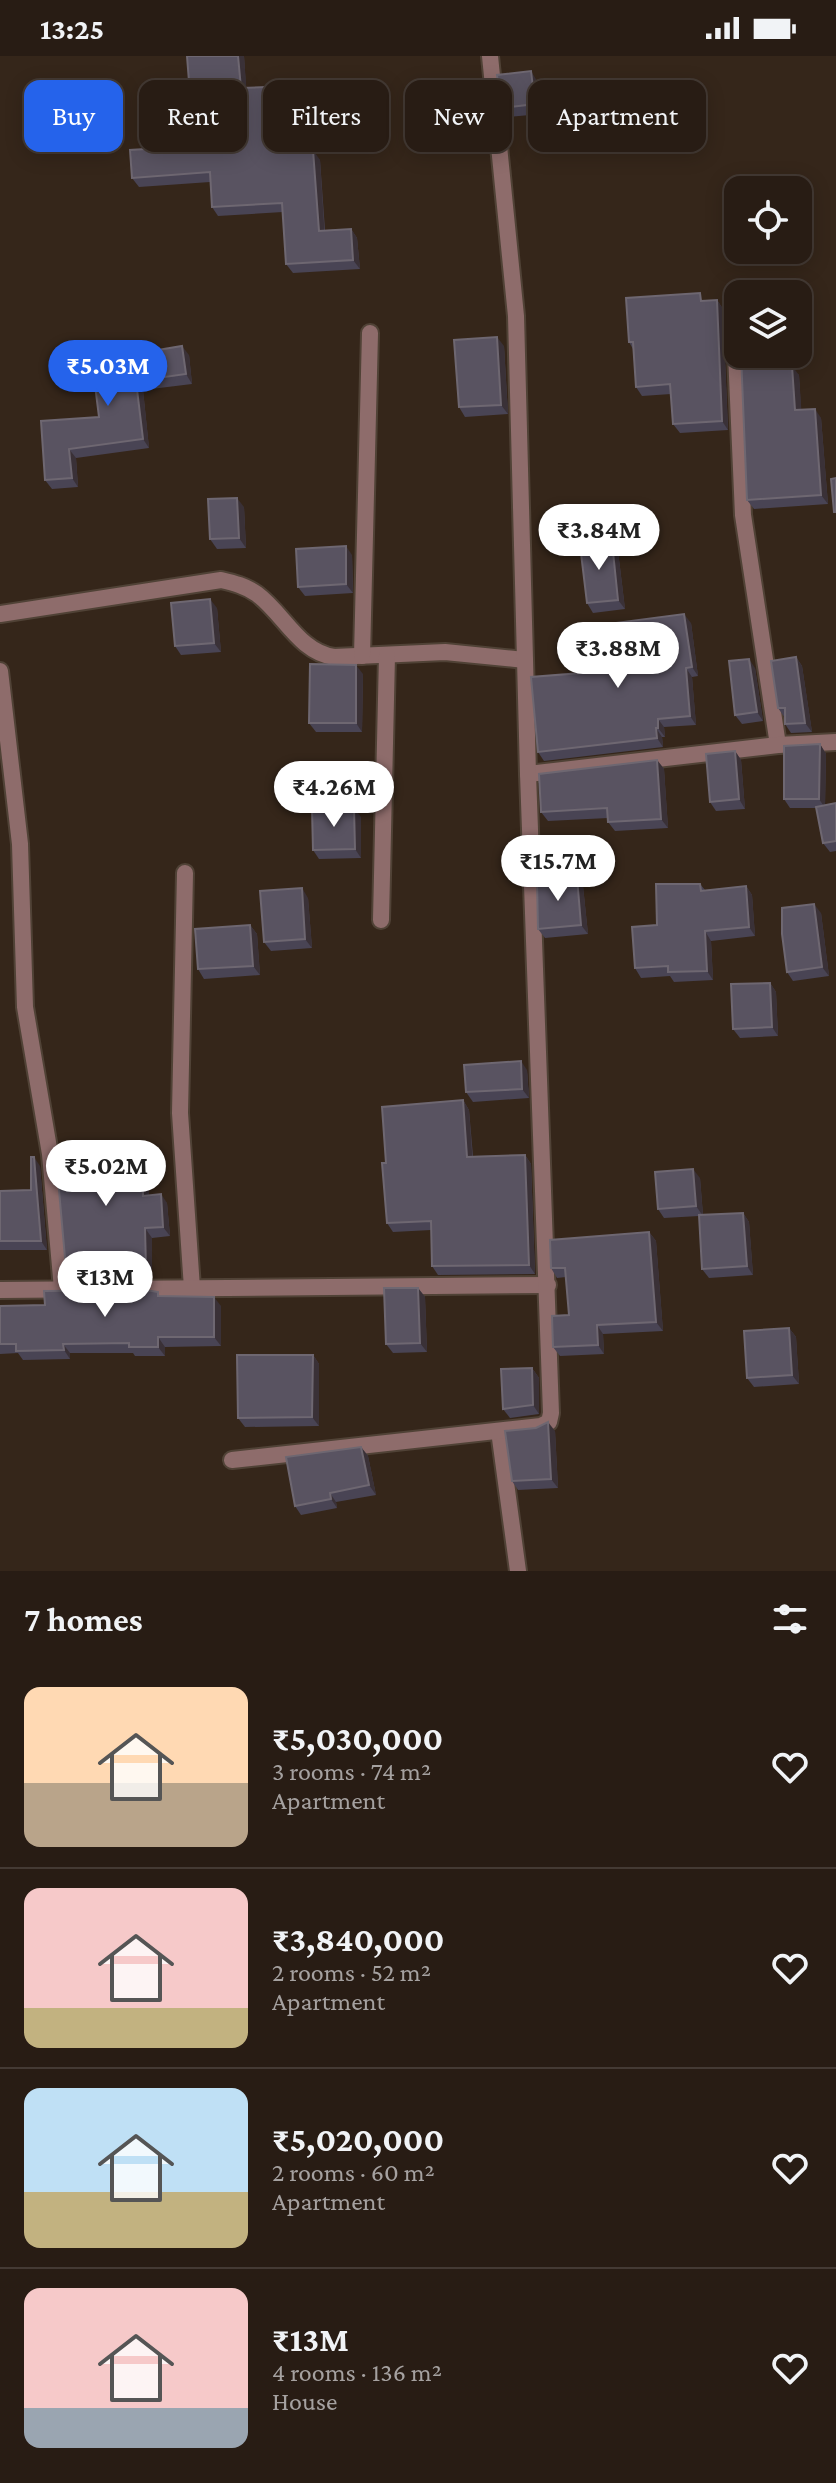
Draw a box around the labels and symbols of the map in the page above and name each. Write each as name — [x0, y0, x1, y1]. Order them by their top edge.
pin: ₹5.03M — [43, 340, 173, 408]
pin: ₹3.84M — [534, 504, 664, 572]
pin: ₹3.88M — [553, 622, 683, 690]
pin: ₹4.26M — [269, 761, 399, 829]
pin: ₹15.7M — [493, 835, 623, 903]
pin: ₹5.02M — [41, 1140, 171, 1208]
pin: ₹13M — [58, 1251, 152, 1319]

